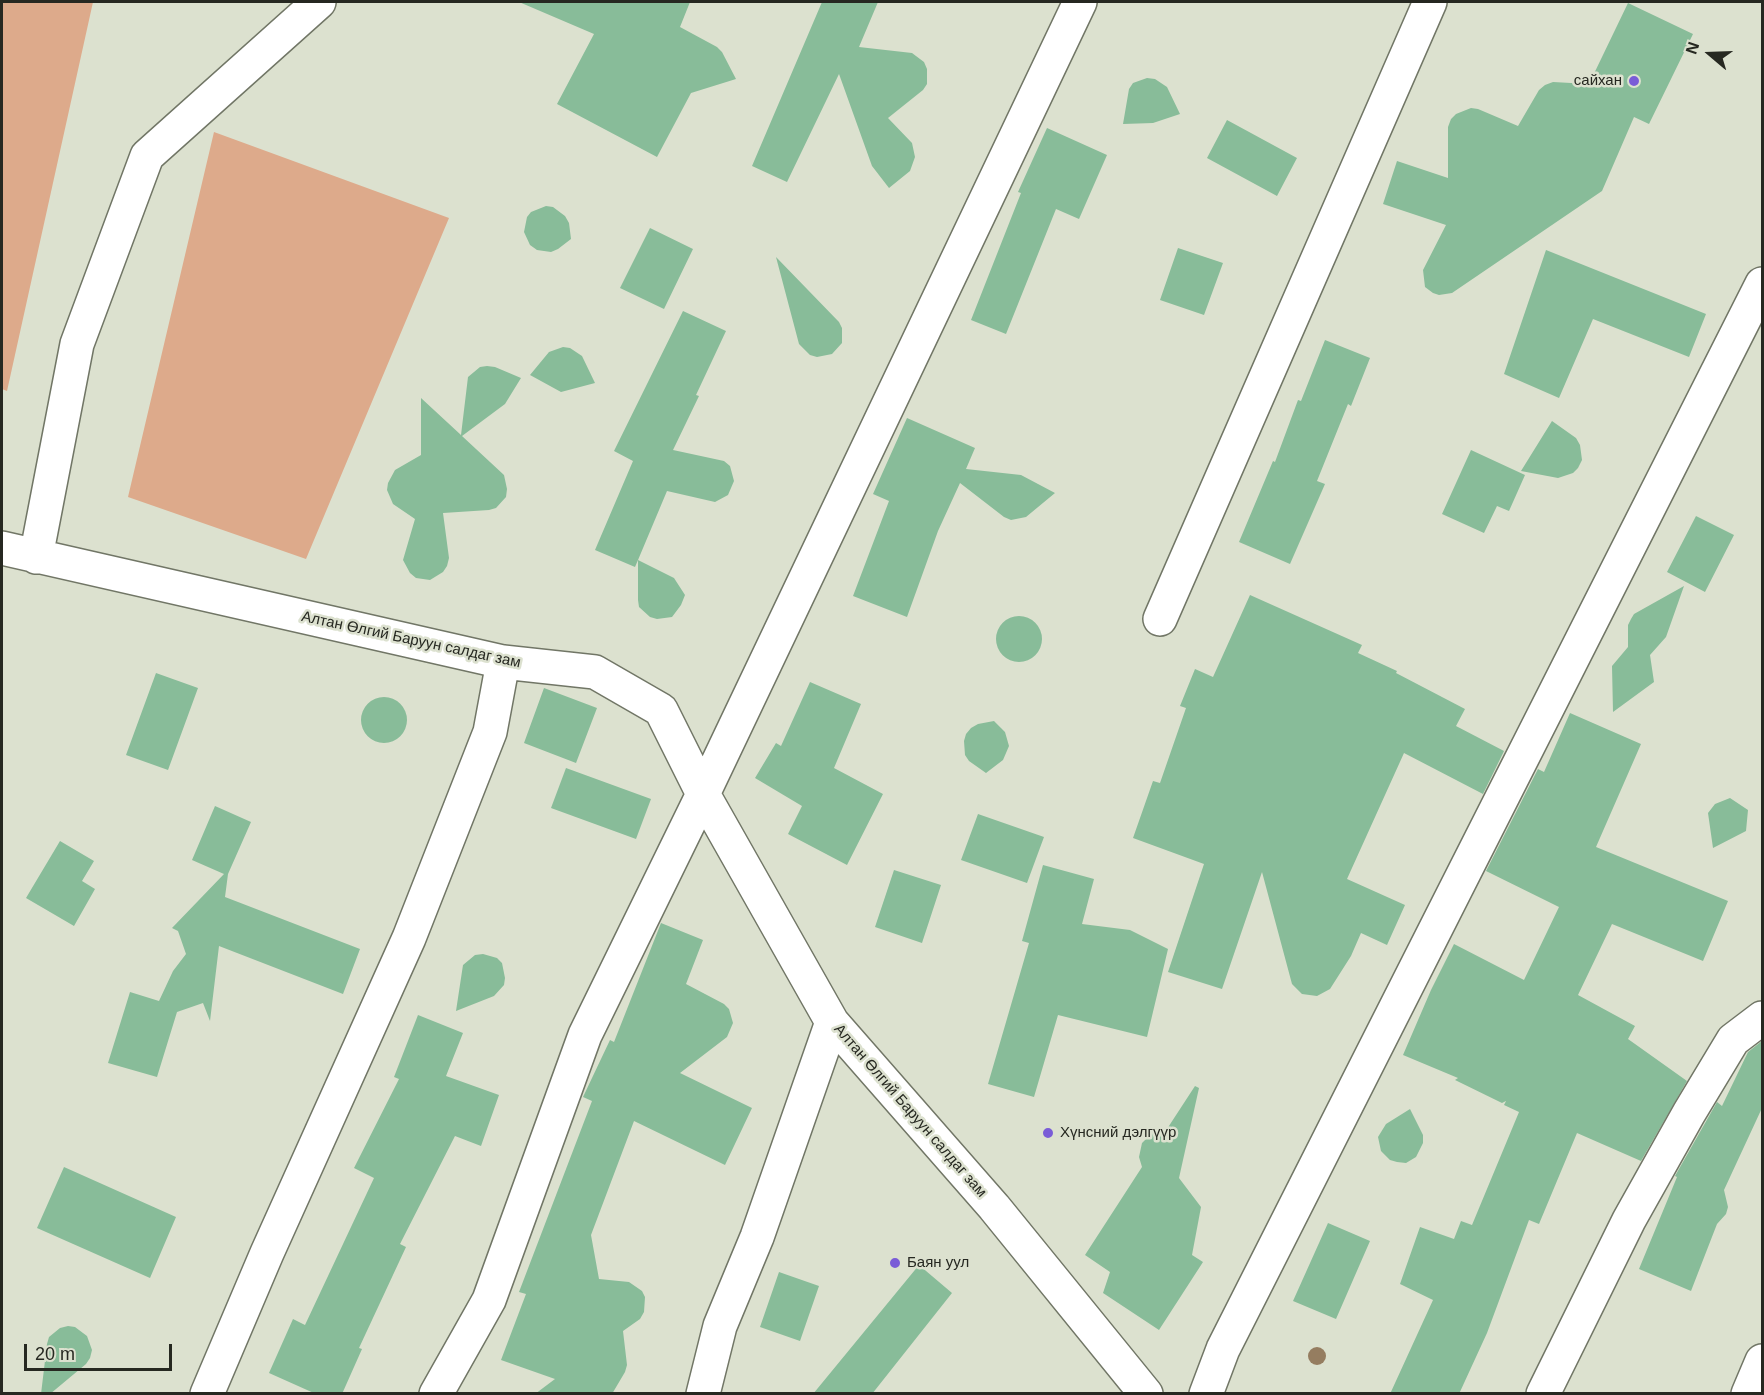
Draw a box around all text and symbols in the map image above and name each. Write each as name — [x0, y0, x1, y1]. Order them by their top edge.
north arrow — [1680, 24, 1740, 84]
text: N — [1683, 40, 1702, 56]
place label: сайхан — [1574, 72, 1622, 90]
marker: сайхан — [1627, 74, 1641, 88]
street label: Алтан Өлгий Баруун салдаг зам — [300, 608, 522, 672]
street label: Алтан Өлгий Баруун салдаг зам — [830, 1021, 990, 1201]
place label: Хүнсний дэлгүүр — [1060, 1124, 1176, 1142]
marker: Хүнсний дэлгүүр — [1041, 1126, 1055, 1140]
place label: Баян уул — [907, 1254, 969, 1272]
marker: Баян уул — [888, 1256, 902, 1270]
scale bar — [27, 1332, 176, 1370]
text: 20 m — [35, 1344, 75, 1364]

